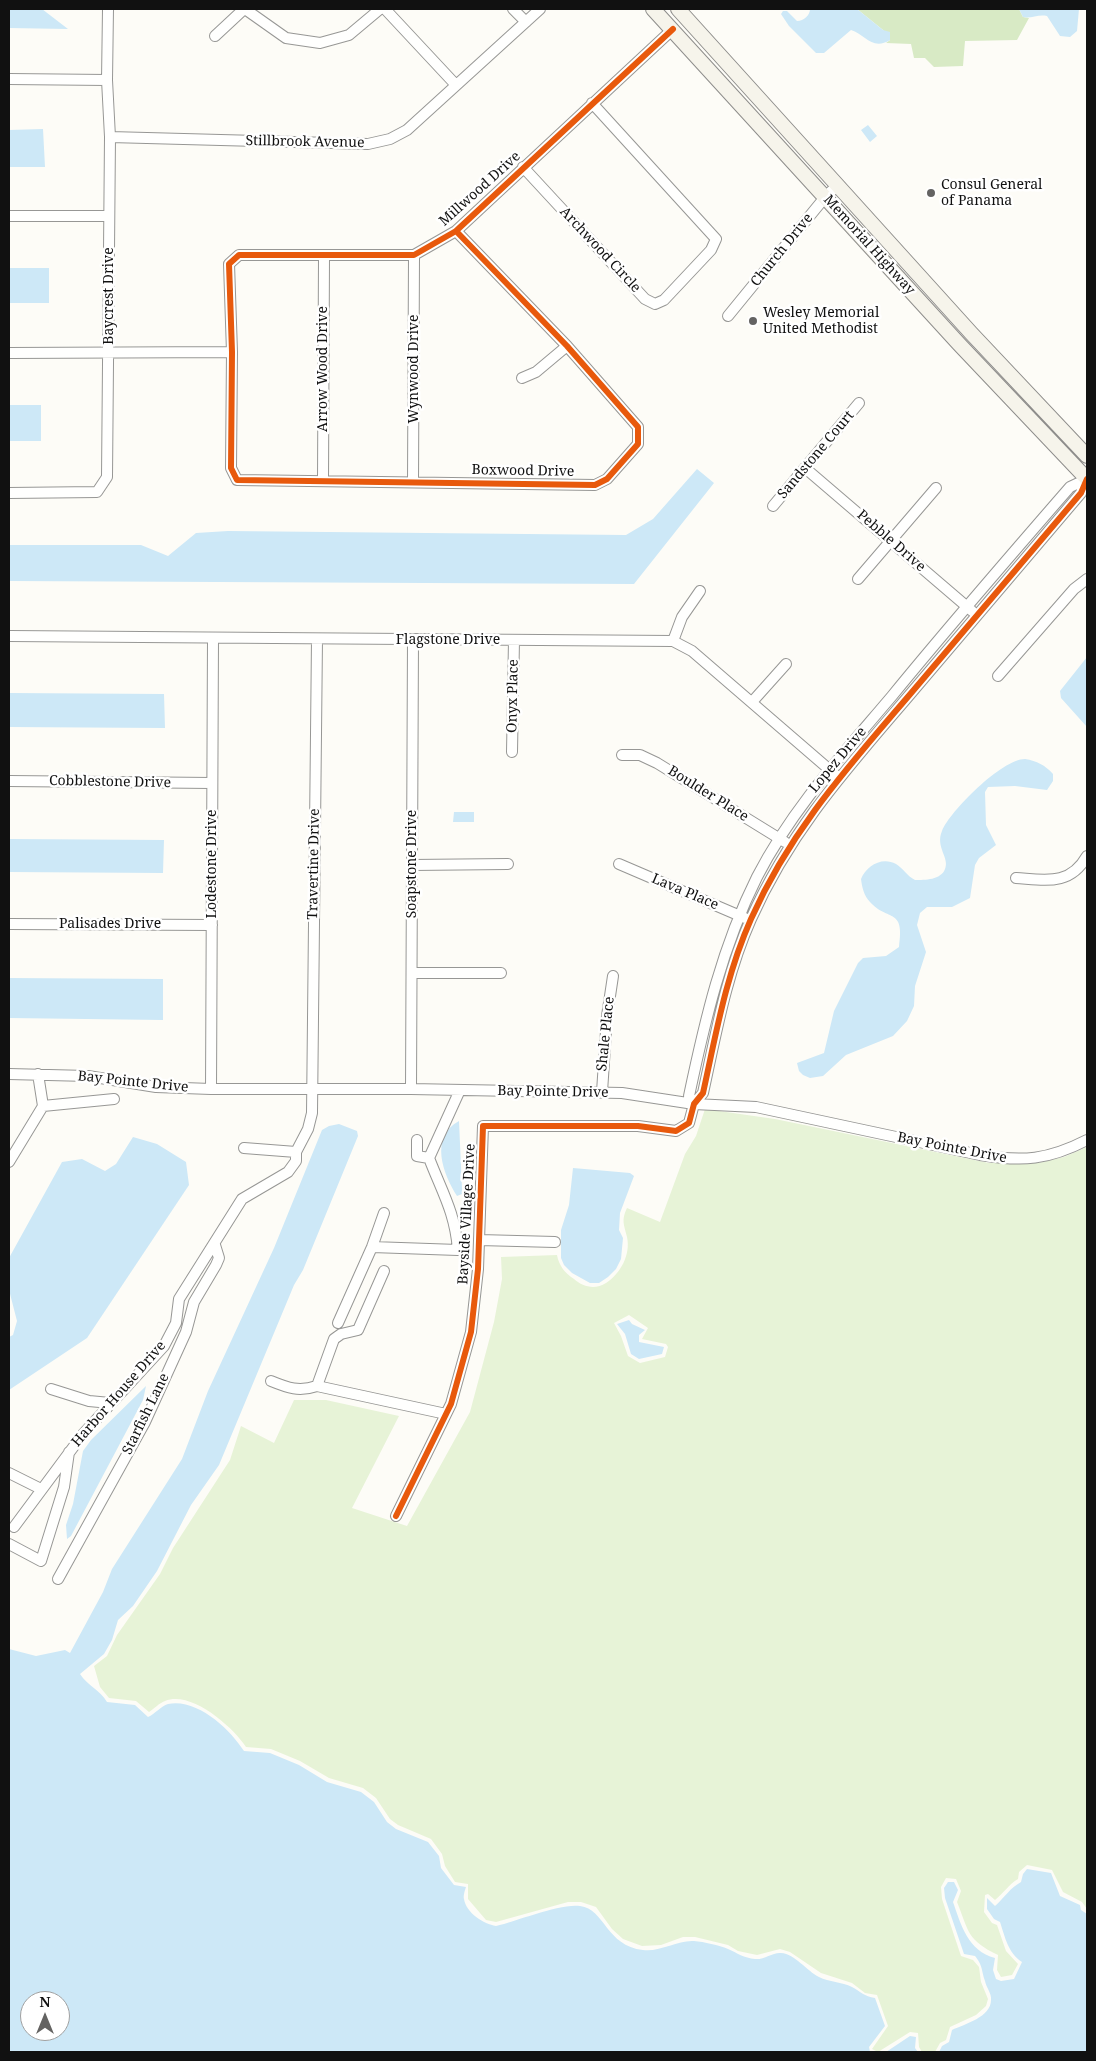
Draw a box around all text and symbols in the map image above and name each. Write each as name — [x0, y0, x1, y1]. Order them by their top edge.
street label: Stillbrook Avenue — [245, 133, 365, 151]
street label: Millwood Drive — [436, 148, 524, 230]
place label: Consul General of Panama — [941, 177, 1042, 210]
marker: Consul General of Panama — [925, 187, 937, 199]
street label: Memorial Highway — [820, 192, 918, 298]
street label: Archwood Circle — [556, 204, 644, 296]
street label: Church Drive — [747, 210, 817, 290]
street label: Baycrest Drive — [101, 247, 117, 345]
place label: Wesley Memorial United Methodist — [763, 305, 879, 338]
street label: Arrow Wood Drive — [315, 306, 331, 432]
street label: Wynwood Drive — [406, 315, 422, 423]
marker: Wesley Memorial United Methodist — [747, 315, 759, 327]
street label: Sandstone Court — [774, 408, 858, 502]
street label: Boxwood Drive — [472, 462, 574, 480]
street label: Pebble Drive — [853, 507, 929, 575]
street label: Flagstone Drive — [396, 632, 500, 648]
street label: Onyx Place — [504, 659, 522, 733]
street label: Lopez Drive — [806, 724, 870, 796]
street label: Boulder Place — [665, 763, 751, 825]
street label: Cobblestone Drive — [49, 773, 171, 791]
street label: Travertine Drive — [305, 808, 323, 920]
street label: Lodestone Drive — [204, 809, 220, 919]
street label: Soapstone Drive — [404, 810, 420, 918]
street label: Lava Place — [649, 870, 721, 914]
street label: Palisades Drive — [59, 916, 161, 932]
street label: Shale Place — [594, 996, 618, 1072]
street label: Bay Pointe Drive — [77, 1068, 189, 1096]
street label: Bay Pointe Drive — [497, 1083, 609, 1101]
street label: Bay Pointe Drive — [896, 1129, 1008, 1167]
street label: Bayside Village Drive — [455, 1143, 479, 1285]
street label: Harbor House Drive — [68, 1338, 170, 1450]
street label: Starfish Lane — [119, 1371, 173, 1457]
north arrow — [20, 1991, 70, 2041]
text: N — [39, 1992, 51, 2011]

